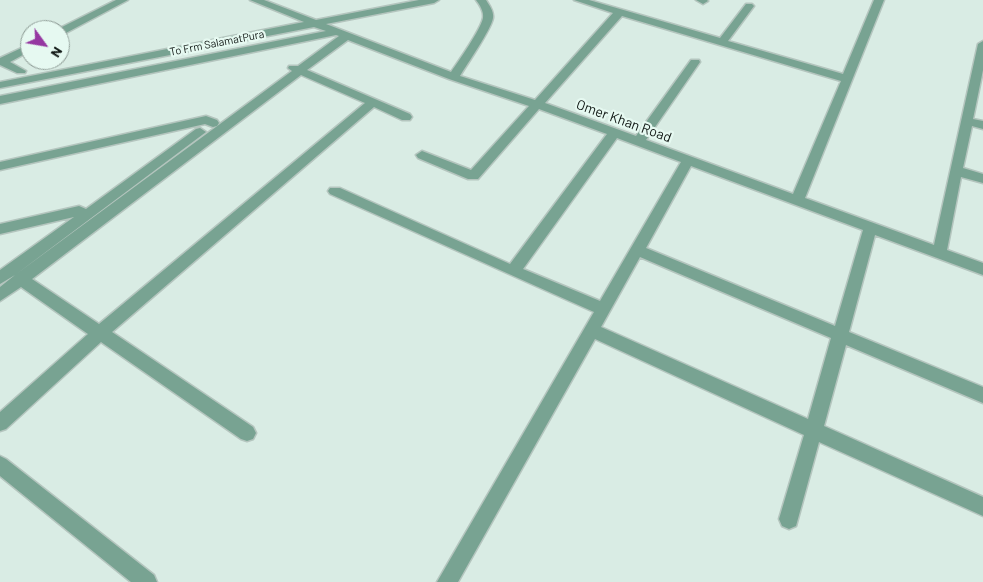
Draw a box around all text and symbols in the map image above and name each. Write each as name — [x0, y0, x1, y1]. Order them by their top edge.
north arrow — [20, 20, 70, 70]
street label: To Frm SalamatPura — [169, 27, 265, 59]
text: N — [48, 44, 67, 61]
street label: Omer Khan Road — [574, 96, 674, 146]

